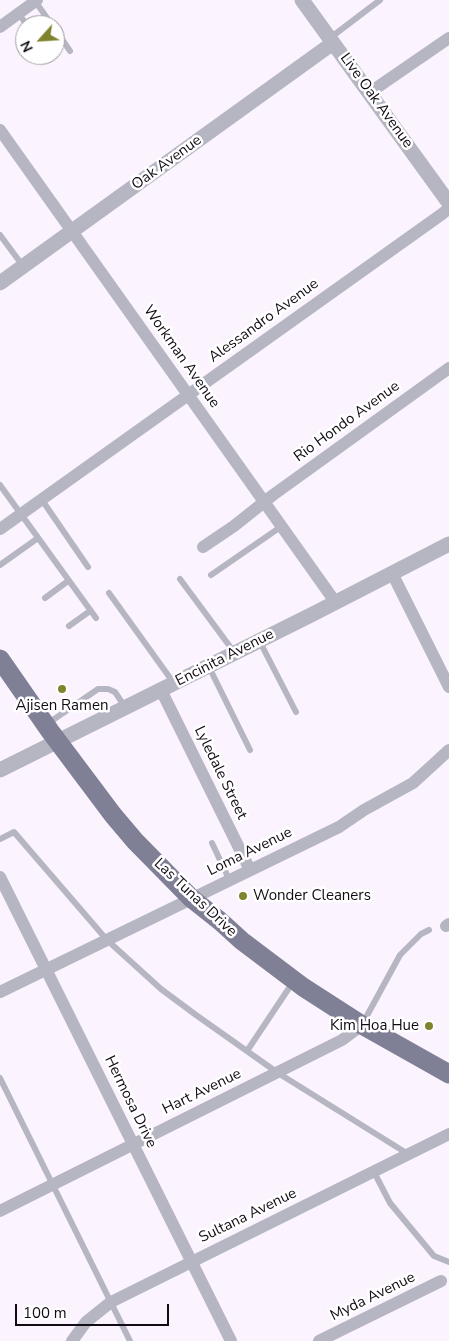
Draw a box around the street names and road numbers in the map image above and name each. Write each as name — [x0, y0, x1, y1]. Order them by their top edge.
street label: Live Oak Avenue — [336, 50, 416, 152]
street label: Oak Avenue — [129, 132, 205, 194]
street label: Alessandro Avenue — [206, 275, 322, 367]
street label: Workman Avenue — [139, 302, 223, 412]
street label: Rio Hondo Avenue — [291, 378, 403, 466]
street label: Encinita Avenue — [173, 626, 277, 690]
street label: Lyledale Street — [190, 723, 250, 823]
street label: Loma Avenue — [205, 824, 295, 880]
street label: Las Tunas Drive — [150, 855, 240, 941]
street label: Hermosa Drive — [100, 1053, 160, 1151]
street label: Hart Avenue — [160, 1065, 244, 1119]
street label: Sultana Avenue — [196, 1185, 300, 1247]
street label: Myda Avenue — [328, 1269, 418, 1325]

